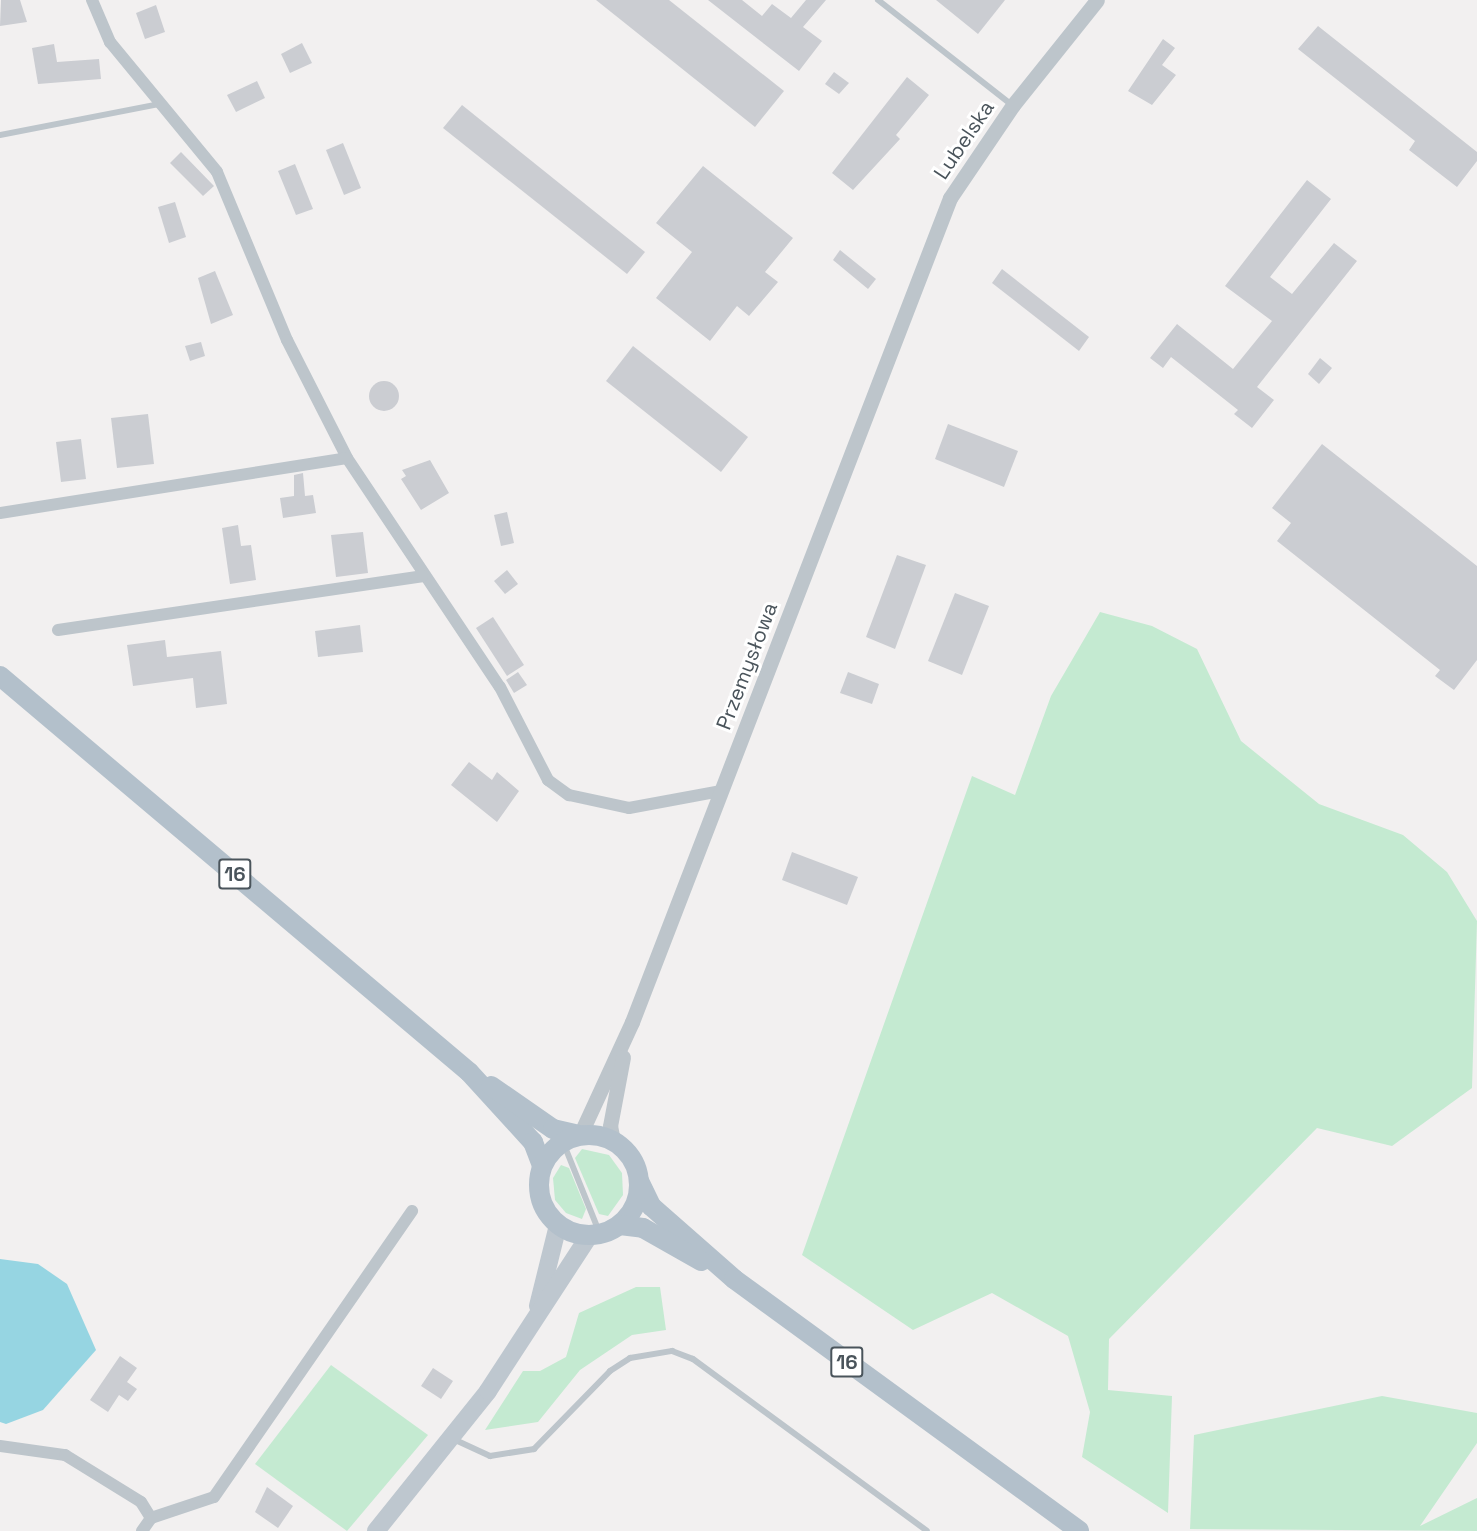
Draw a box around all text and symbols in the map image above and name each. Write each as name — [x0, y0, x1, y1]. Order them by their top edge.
street label: Lubelska — [929, 96, 999, 184]
street label: Przemysłowa — [711, 599, 783, 733]
road number: 16 — [217, 857, 253, 891]
road number: 16 — [829, 1345, 865, 1379]

